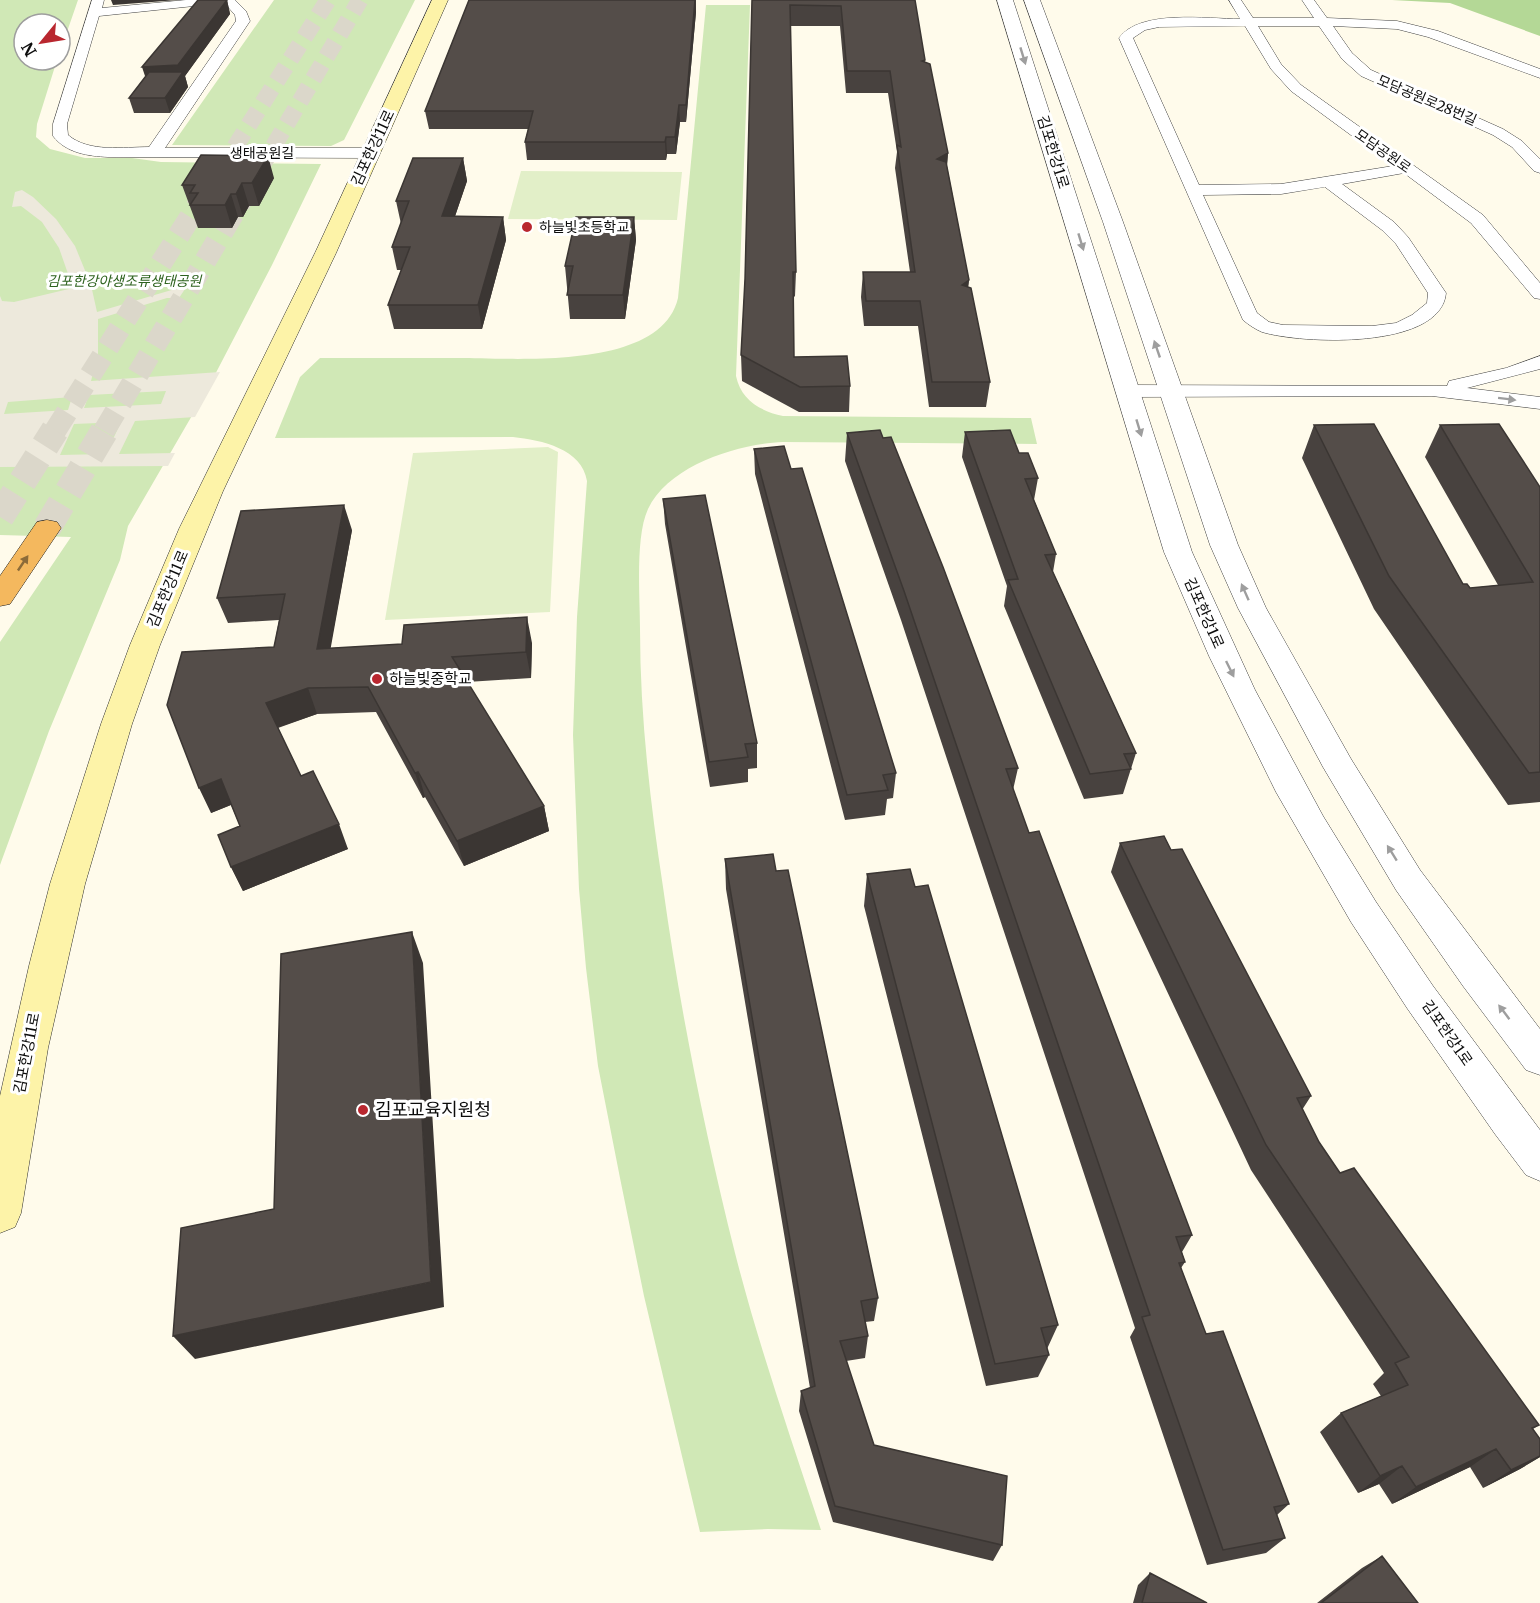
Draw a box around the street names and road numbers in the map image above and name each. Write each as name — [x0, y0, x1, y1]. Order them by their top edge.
street label: 모담공원로28번길 — [1374, 71, 1480, 129]
street label: 김포한강11로 — [347, 107, 399, 189]
street label: 김포한강1로 — [1033, 113, 1074, 191]
street label: 모담공원로 — [1351, 125, 1415, 177]
street label: 생태공원길 — [230, 144, 294, 162]
street label: 김포한강11로 — [143, 547, 192, 630]
street label: 김포한강1로 — [1180, 574, 1229, 651]
street label: 김포한강1로 — [1418, 996, 1477, 1069]
street label: 김포한강11로 — [9, 1011, 44, 1095]

